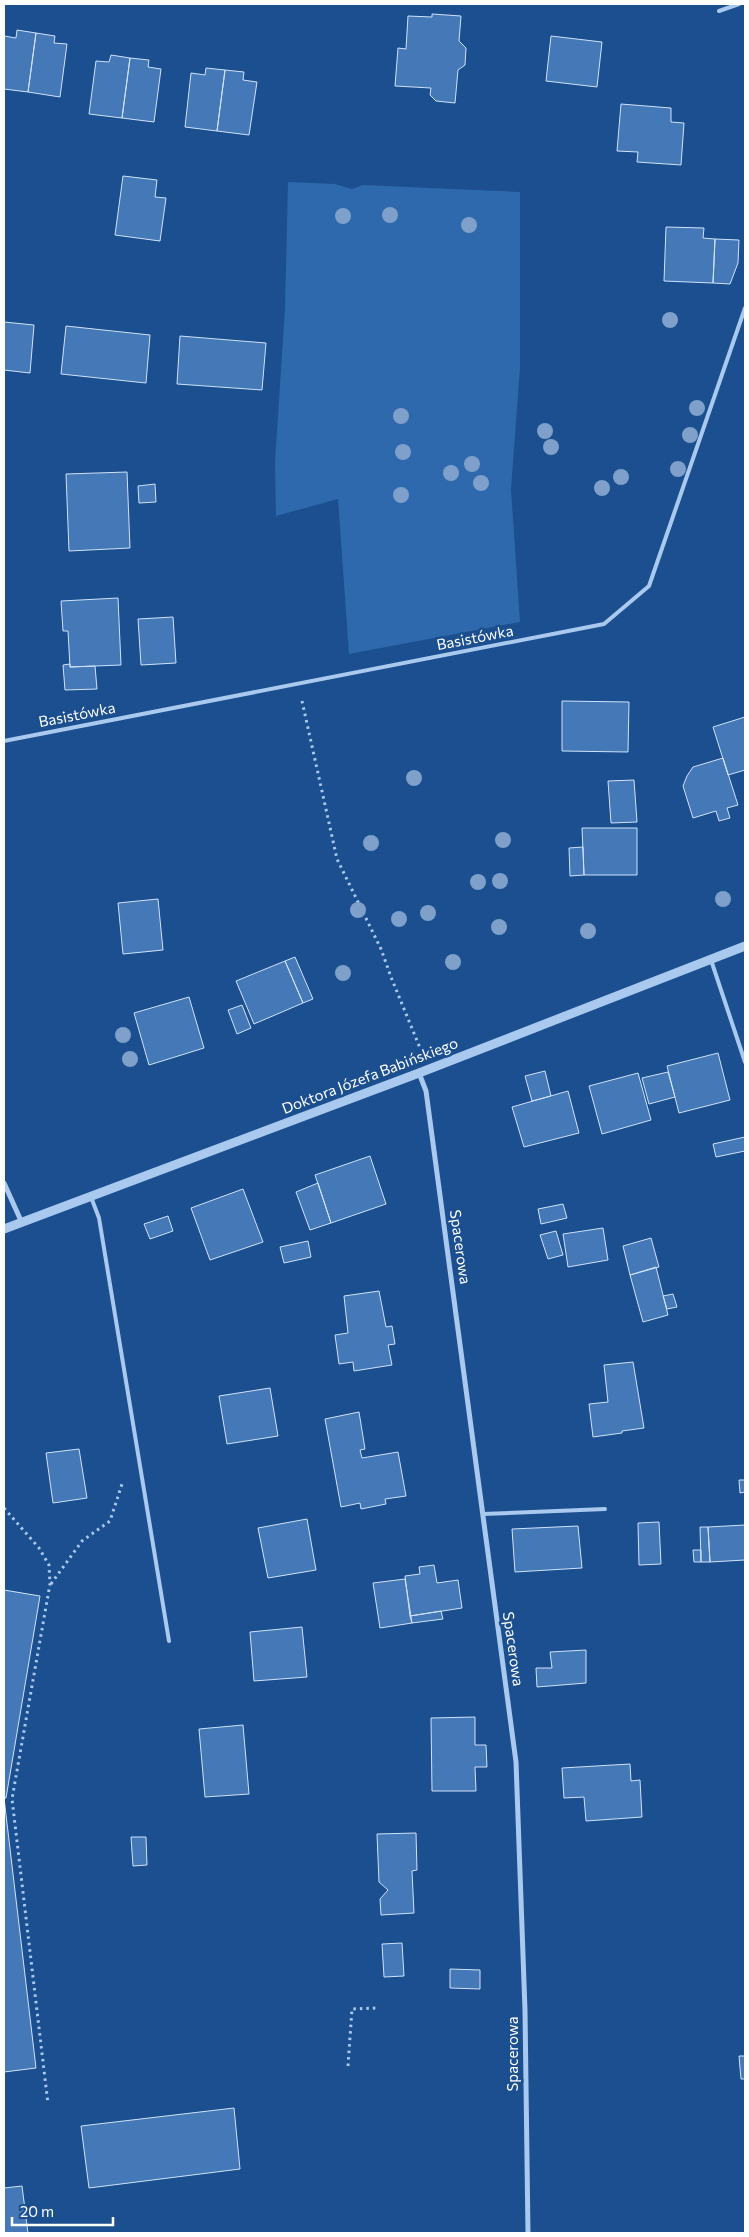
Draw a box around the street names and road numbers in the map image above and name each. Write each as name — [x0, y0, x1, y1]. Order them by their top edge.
street label: Basistówka — [435, 621, 515, 653]
street label: Basistówka — [37, 698, 117, 730]
street label: Doktora Józefa Babińskiego — [279, 1033, 460, 1117]
street label: Spacerowa — [447, 1208, 475, 1285]
street label: Spacerowa — [500, 1610, 528, 1687]
street label: Spacerowa — [503, 2017, 521, 2091]

